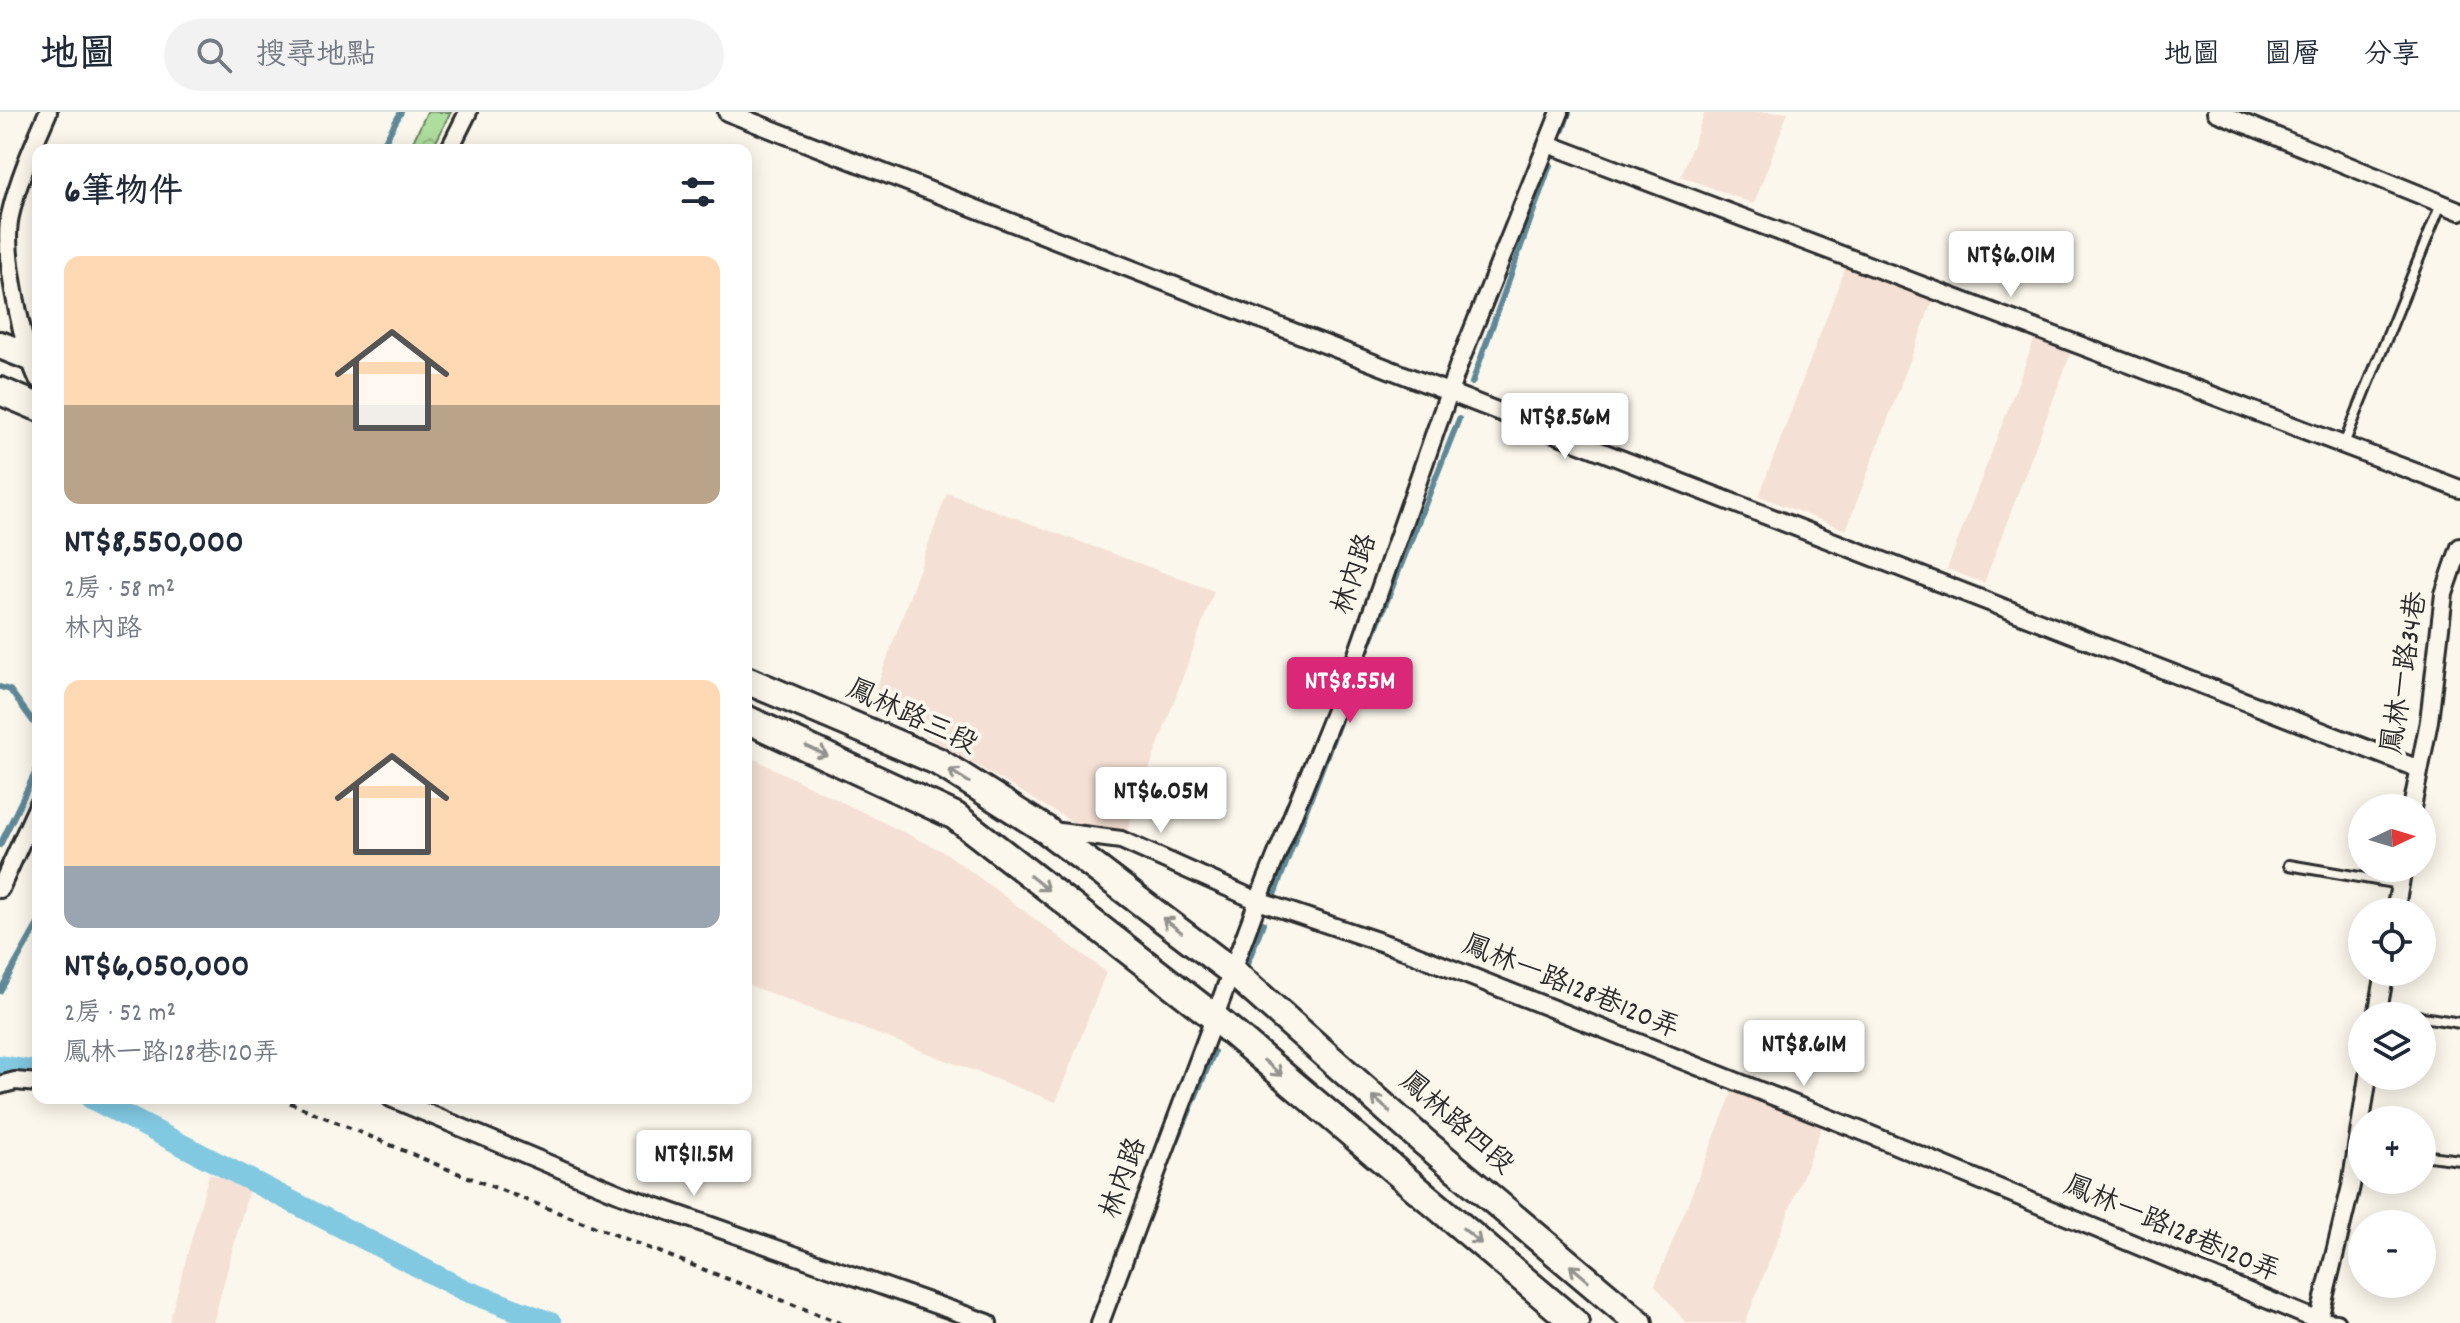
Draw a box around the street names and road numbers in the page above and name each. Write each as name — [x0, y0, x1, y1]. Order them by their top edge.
street label: 林內路 — [1324, 529, 1390, 621]
street label: 鳳林一路34巷 — [2374, 588, 2440, 757]
street label: 鳳林路三段 — [839, 671, 983, 767]
street label: 鳳林一路128巷120弄 — [1455, 927, 1685, 1051]
street label: 鳳林路四段 — [1389, 1064, 1521, 1186]
street label: 林內路 — [1093, 1133, 1159, 1225]
street label: 鳳林一路128巷120弄 — [2057, 1167, 2285, 1295]

